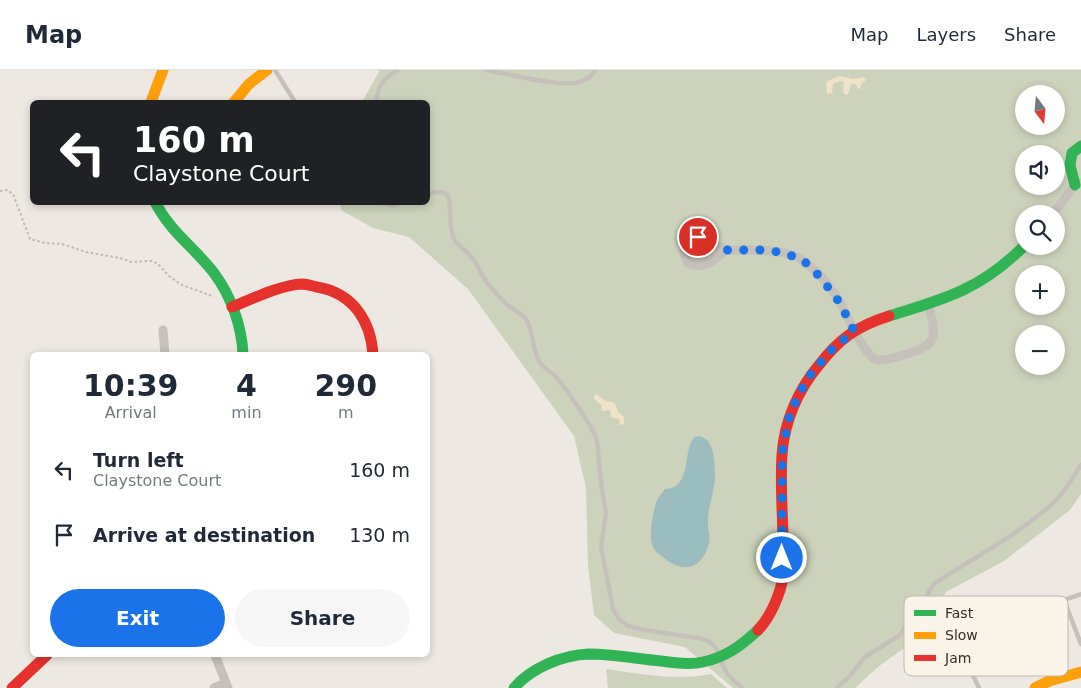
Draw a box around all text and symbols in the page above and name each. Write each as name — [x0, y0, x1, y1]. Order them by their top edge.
text: Map — [25, 21, 82, 49]
text: Map — [850, 24, 888, 45]
text: Layers — [916, 24, 976, 45]
text: Share — [1004, 24, 1056, 45]
north arrow — [1015, 85, 1065, 135]
map controls — [1015, 85, 1065, 375]
icon: left — [50, 120, 115, 185]
text: 160 m — [133, 120, 255, 160]
button: sound — [1015, 145, 1065, 195]
text: Claystone Court — [133, 161, 309, 186]
button: search — [1015, 205, 1065, 255]
pin — [677, 216, 719, 258]
icon: arrive — [684, 223, 712, 251]
button: + — [1015, 265, 1065, 315]
button: − — [1015, 325, 1065, 375]
text: 10:39 — [83, 368, 178, 403]
text: 4 — [236, 368, 257, 403]
text: 290 — [314, 368, 377, 403]
text: Arrival — [105, 403, 157, 422]
text: min — [231, 403, 262, 422]
text: m — [338, 403, 354, 422]
text: Turn left — [93, 449, 184, 471]
icon: left — [50, 456, 78, 484]
text: 160 m — [349, 459, 410, 481]
text: Claystone Court — [93, 471, 221, 490]
icon: arrive — [50, 521, 78, 549]
text: Arrive at destination — [93, 524, 315, 546]
text: 130 m — [349, 524, 410, 546]
position arrow — [755, 531, 807, 583]
button: Exit — [50, 589, 225, 647]
button: Share — [235, 589, 410, 647]
legend — [904, 596, 1068, 676]
text: Fast — [945, 605, 974, 621]
text: Slow — [945, 627, 978, 643]
text: Jam — [944, 650, 971, 666]

